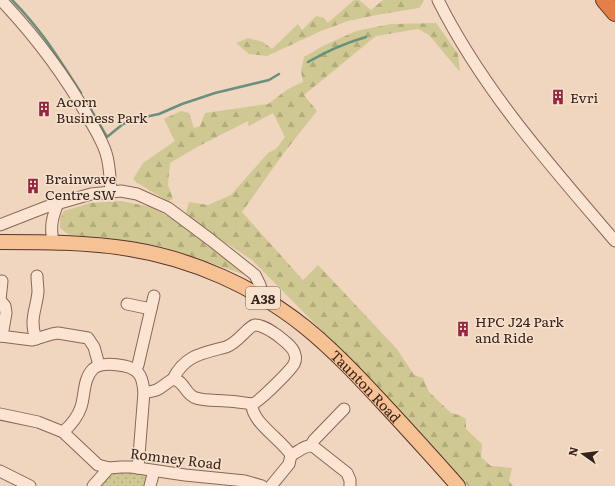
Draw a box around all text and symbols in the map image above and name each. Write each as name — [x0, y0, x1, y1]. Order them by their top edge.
place label: Evri — [570, 87, 598, 107]
building icon: Evri — [549, 88, 567, 106]
place label: Acorn Business Park — [56, 91, 148, 127]
building icon: Acorn Business Park — [35, 100, 53, 118]
place label: Brainwave Centre SW — [45, 168, 116, 204]
building icon: Brainwave Centre SW — [24, 177, 42, 195]
road number: A38 — [246, 287, 280, 309]
place label: HPC J24 Park and Ride — [475, 311, 564, 347]
building icon: HPC J24 Park and Ride — [454, 320, 472, 338]
street label: Taunton Road — [326, 345, 406, 427]
north arrow — [563, 434, 603, 474]
street label: Romney Road — [129, 442, 223, 474]
text: N — [563, 445, 581, 458]

